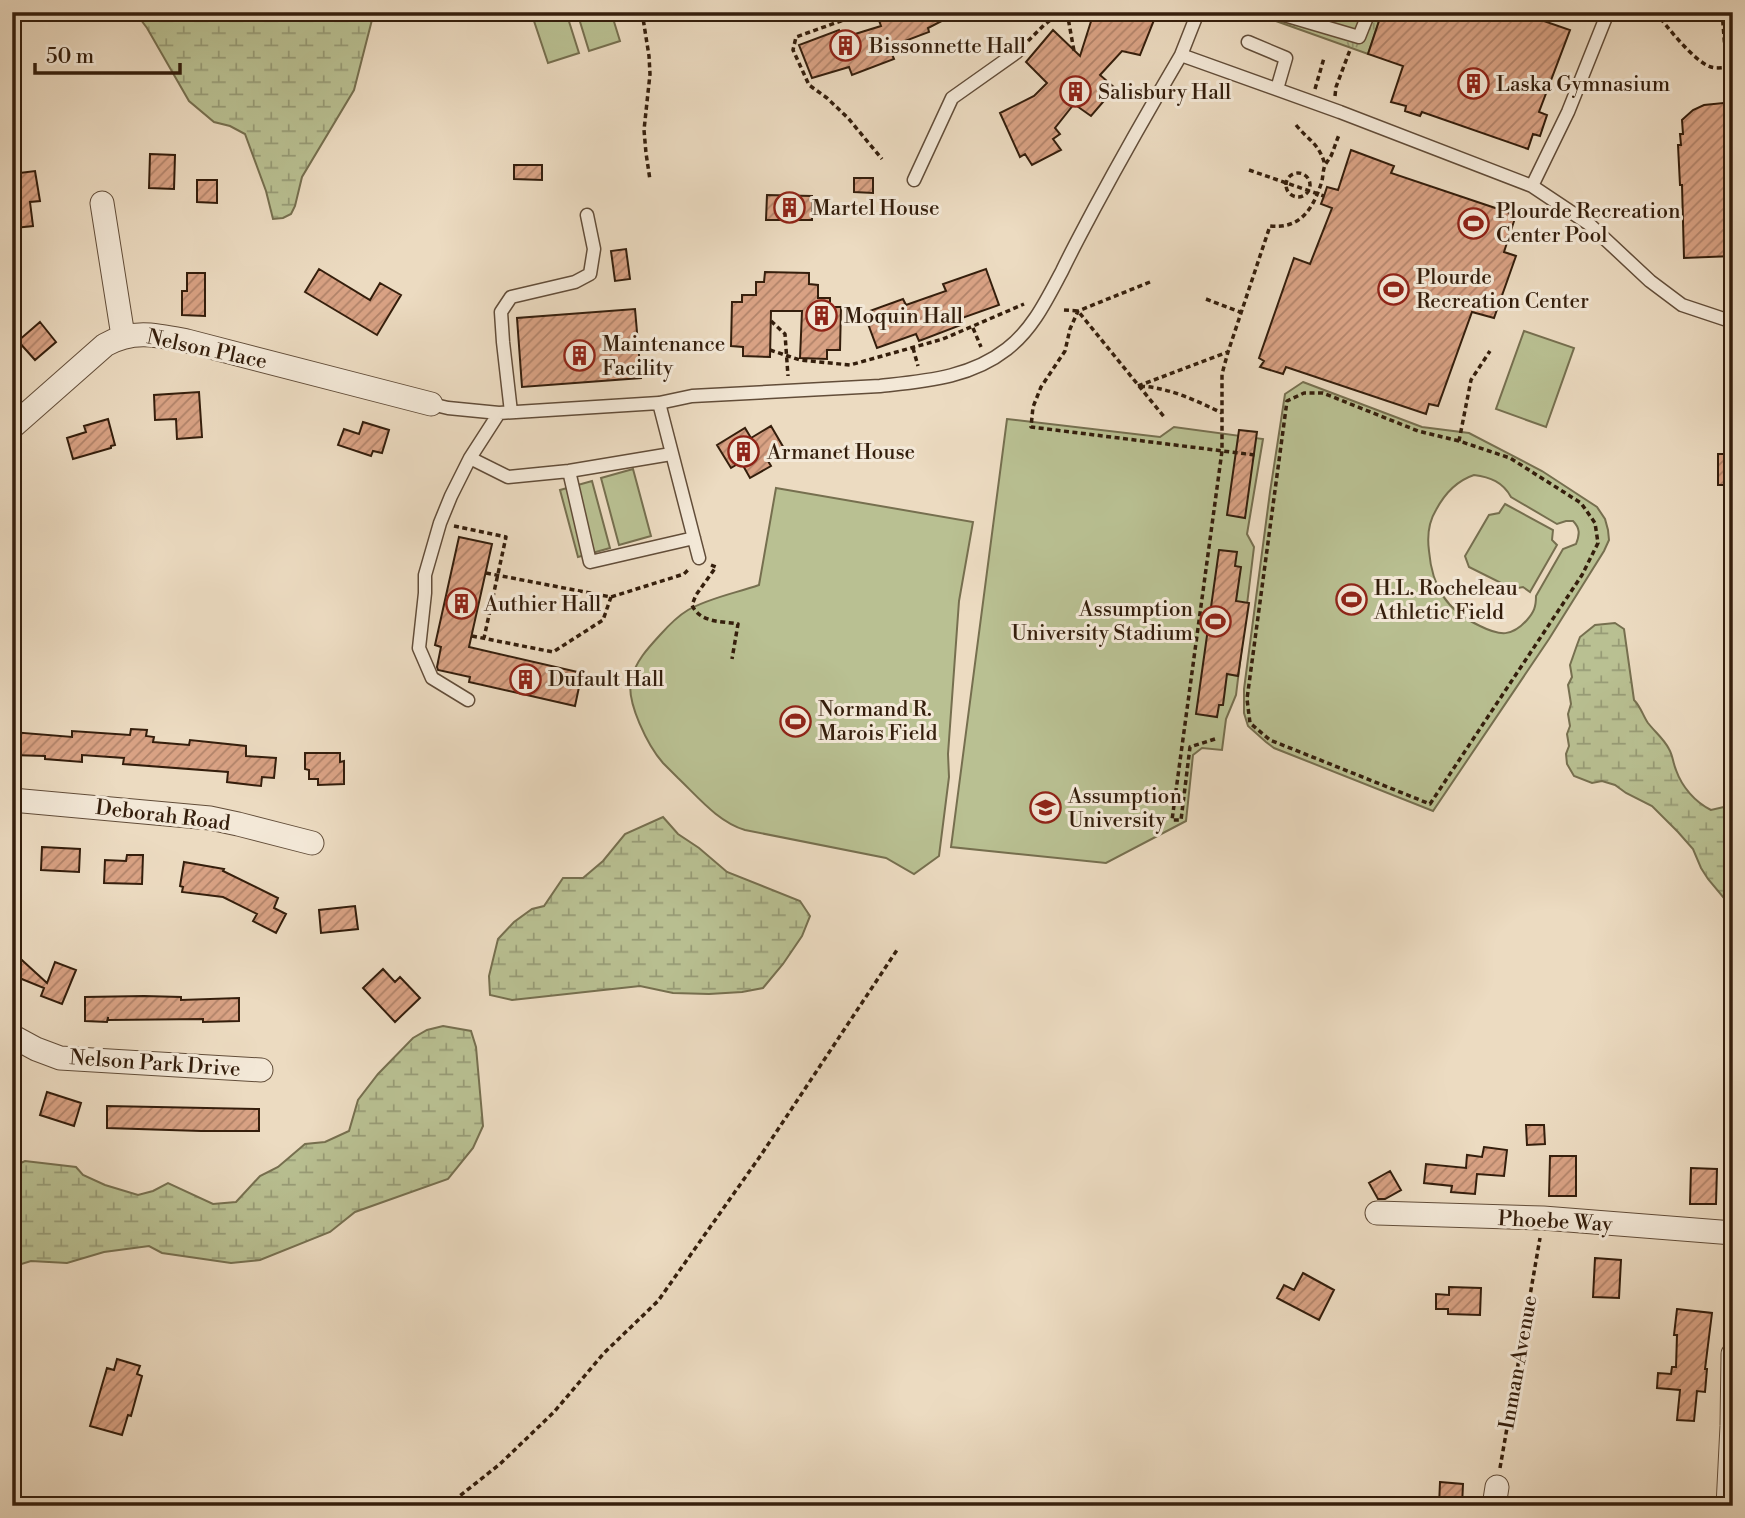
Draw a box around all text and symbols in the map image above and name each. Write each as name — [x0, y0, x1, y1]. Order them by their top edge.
building icon: Bissonnette Hall — [829, 29, 863, 63]
scale bar — [35, 32, 180, 76]
place label: Bissonnette Hall — [868, 34, 1026, 60]
text: 50 m — [46, 44, 94, 70]
building icon: Laska Gymnasium — [1456, 67, 1490, 101]
place label: Laska Gymnasium — [1496, 72, 1670, 98]
building icon: Salisbury Hall — [1058, 75, 1092, 109]
place label: Salisbury Hall — [1098, 80, 1231, 106]
building icon: Martel House — [772, 191, 806, 225]
place label: Martel House — [812, 196, 940, 222]
place label: Plourde Recreation Center Pool — [1496, 199, 1681, 249]
sports icon: Plourde Recreation Center Pool — [1456, 206, 1490, 240]
place label: Plourde Recreation Center — [1416, 265, 1589, 315]
sports icon: Plourde Recreation Center — [1376, 272, 1410, 306]
building icon: Moquin Hall — [804, 299, 838, 333]
place label: Moquin Hall — [844, 304, 963, 330]
street label: Nelson Place — [144, 325, 269, 375]
place label: Maintenance Facility — [602, 332, 725, 382]
building icon: Maintenance Facility — [562, 339, 596, 373]
building icon: Armanet House — [727, 435, 761, 469]
place label: Armanet House — [766, 440, 915, 466]
place label: H.L. Rocheleau Athletic Field — [1373, 576, 1518, 626]
sports icon: H.L. Rocheleau Athletic Field — [1334, 583, 1368, 617]
building icon: Authier Hall — [444, 587, 478, 621]
place label: Authier Hall — [483, 592, 601, 618]
place label: Assumption University Stadium — [1011, 597, 1193, 647]
sports icon: Assumption University Stadium — [1199, 604, 1233, 638]
building icon: Dufault Hall — [508, 662, 542, 696]
place label: Dufault Hall — [548, 667, 664, 693]
place label: Normand R. Marois Field — [818, 697, 938, 747]
sports icon: Normand R. Marois Field — [778, 704, 812, 738]
place label: Assumption University — [1067, 784, 1182, 834]
school or university icon: Assumption University — [1028, 791, 1062, 825]
street label: Deborah Road — [94, 795, 232, 837]
street label: Nelson Park Drive — [68, 1045, 241, 1083]
street label: Phoebe Way — [1497, 1206, 1614, 1238]
street label: Inman Avenue — [1494, 1293, 1544, 1431]

